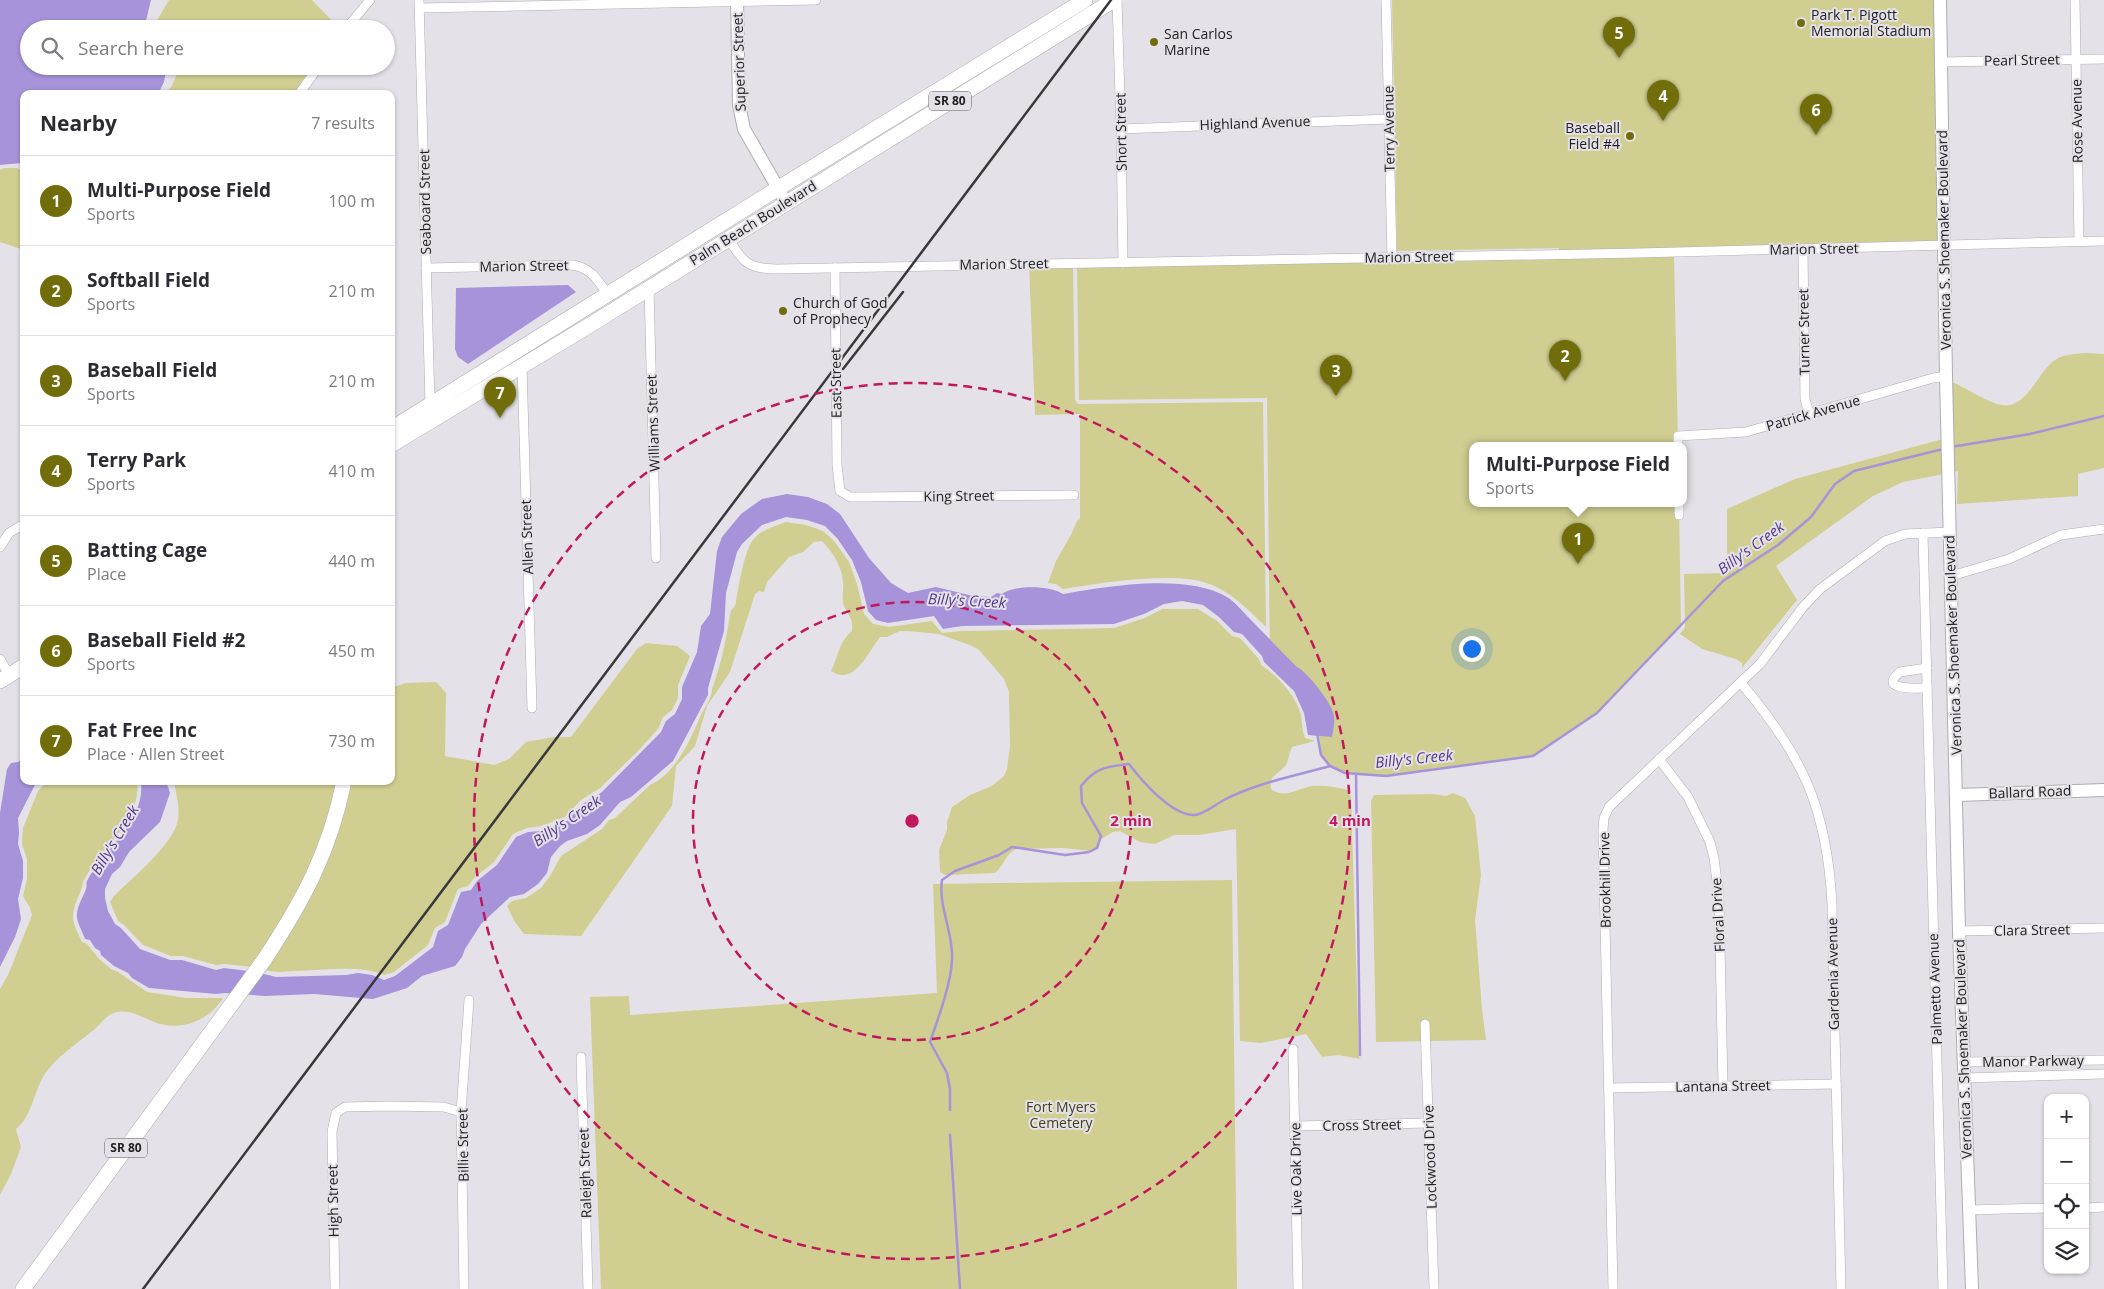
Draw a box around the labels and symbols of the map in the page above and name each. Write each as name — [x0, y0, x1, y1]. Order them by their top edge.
place label: Park T. Pigott Memorial Stadium — [1811, 5, 1931, 40]
street label: Superior Street — [727, 12, 750, 112]
pin: 5 — [1603, 17, 1635, 58]
marker: Park T. Pigott Memorial Stadium — [1795, 17, 1807, 29]
place label: San Carlos Marine — [1164, 24, 1233, 59]
marker: San Carlos Marine — [1148, 36, 1160, 48]
street label: Pearl Street — [1984, 49, 2060, 70]
street label: Rose Avenue — [2066, 79, 2087, 163]
pin: 4 — [1647, 80, 1679, 121]
street label: Terry Avenue — [1378, 86, 1399, 172]
road number: SR 80 — [929, 92, 971, 110]
street label: Short Street — [1110, 93, 1131, 171]
pin: 6 — [1800, 94, 1832, 135]
street label: Highland Avenue — [1199, 111, 1311, 134]
place label: Baseball Field #4 — [1565, 118, 1620, 153]
marker: Baseball Field #4 — [1624, 130, 1636, 142]
street label: Veronica S. Shoemaker Boulevard — [1932, 130, 1955, 350]
street label: Seaboard Street — [414, 149, 435, 255]
street label: Palm Beach Boulevard — [686, 176, 820, 269]
street label: Marion Street — [1769, 238, 1859, 259]
street label: Marion Street — [1364, 246, 1454, 267]
street label: Marion Street — [959, 253, 1049, 274]
street label: Marion Street — [479, 255, 569, 276]
street label: Turner Street — [1793, 288, 1814, 376]
place label: Church of God of Prophecy — [793, 293, 888, 328]
marker: Church of God of Prophecy — [777, 305, 789, 317]
pin: 2 — [1549, 340, 1581, 381]
street label: East Street — [825, 348, 846, 418]
pin: 3 — [1320, 355, 1352, 396]
street label: Williams Street — [641, 374, 664, 472]
pin: 7 — [484, 377, 516, 418]
street label: Patrick Avenue — [1764, 390, 1862, 435]
street label: King Street — [923, 485, 995, 506]
street label: Allen Street — [516, 499, 537, 575]
water label: Billy's Creek — [1713, 516, 1788, 578]
pin: 1 — [1562, 523, 1594, 564]
street label: Veronica S. Shoemaker Boulevard — [1939, 535, 1966, 755]
water label: Billy's Creek — [928, 588, 1007, 612]
your location — [1459, 636, 1485, 662]
water label: Billy's Creek — [1374, 744, 1454, 772]
street label: Ballard Road — [1988, 781, 2072, 802]
water label: Billy's Creek — [529, 790, 605, 850]
water label: Billy's Creek — [86, 800, 143, 878]
text: 2 min — [1110, 810, 1152, 830]
text: 4 min — [1329, 810, 1371, 830]
centre of rings — [903, 812, 921, 830]
street label: Brookhill Drive — [1594, 832, 1615, 928]
street label: Floral Drive — [1706, 877, 1729, 953]
street label: Gardenia Avenue — [1822, 918, 1843, 1030]
street label: Clara Street — [1994, 919, 2070, 940]
street label: Palmetto Avenue — [1923, 933, 1946, 1045]
street label: Veronica S. Shoemaker Boulevard — [1949, 939, 1976, 1159]
street label: Manor Parkway — [1982, 1050, 2085, 1071]
street label: Lantana Street — [1675, 1075, 1771, 1096]
park label: Fort Myers Cemetery — [1026, 1097, 1096, 1132]
street label: Lockwood Drive — [1418, 1105, 1441, 1209]
street label: Billie Street — [452, 1108, 473, 1182]
street label: Cross Street — [1322, 1114, 1402, 1135]
street label: Live Oak Drive — [1285, 1122, 1306, 1216]
street label: Raleigh Street — [573, 1128, 596, 1218]
road number: SR 80 — [105, 1138, 147, 1158]
street label: High Street — [322, 1164, 343, 1238]

